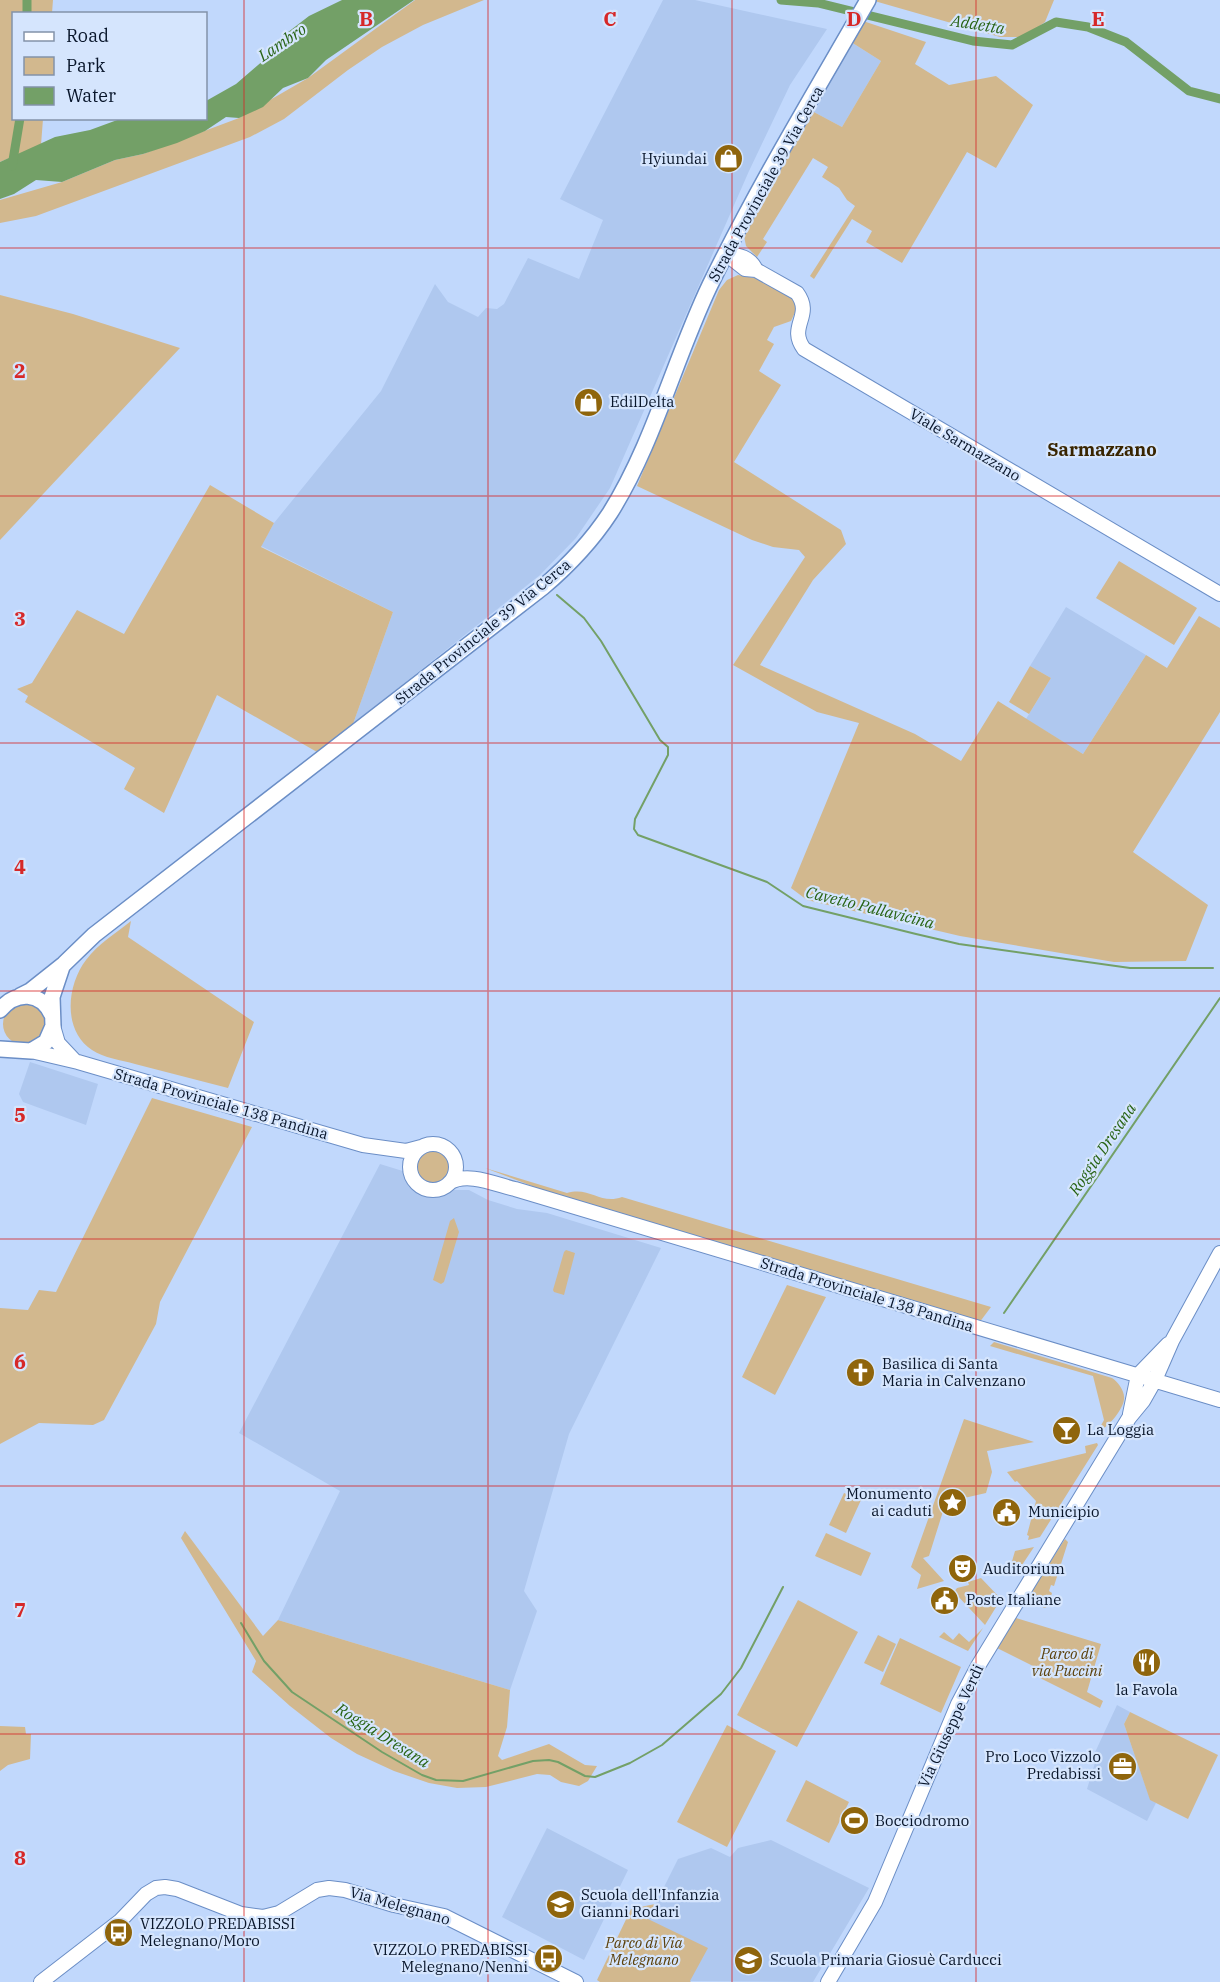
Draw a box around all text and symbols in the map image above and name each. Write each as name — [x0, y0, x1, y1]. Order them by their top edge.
text: B — [359, 5, 373, 32]
text: C — [603, 5, 617, 32]
text: D — [846, 5, 862, 32]
text: E — [1091, 5, 1105, 32]
water label: Addetta — [949, 10, 1007, 38]
legend — [12, 12, 207, 120]
water label: Lambro — [253, 19, 310, 66]
text: Road — [66, 24, 109, 47]
text: Park — [66, 54, 106, 77]
street label: Strada Provinciale 39 Via Cerca — [704, 83, 827, 285]
text: Water — [66, 84, 116, 107]
shop icon: Hyiundai — [712, 143, 744, 175]
place label: Hyiundai — [642, 149, 707, 168]
text: 2 — [14, 357, 26, 384]
shop icon: EdilDelta — [573, 386, 605, 418]
place label: EdilDelta — [610, 392, 674, 411]
street label: Viale Sarmazzano — [906, 404, 1024, 485]
district label: Sarmazzano — [1047, 438, 1157, 461]
street label: Strada Provinciale 39 Via Cerca — [391, 555, 574, 708]
text: 3 — [14, 605, 26, 632]
text: 4 — [14, 853, 26, 880]
water label: Cavetto Pallavicina — [804, 881, 937, 933]
street label: Strada Provinciale 138 Pandina — [112, 1064, 330, 1143]
water label: Roggia Dresana — [1063, 1099, 1140, 1200]
text: 5 — [14, 1101, 26, 1128]
street label: Strada Provinciale 138 Pandina — [758, 1253, 976, 1336]
text: 6 — [14, 1348, 26, 1375]
place label: Basilica di Santa Maria in Calvenzano — [882, 1354, 1026, 1390]
church icon: Basilica di Santa Maria in Calvenzano — [845, 1357, 877, 1389]
bar icon: La Loggia — [1050, 1414, 1082, 1446]
place label: La Loggia — [1087, 1420, 1154, 1439]
place label: Monumento ai caduti — [846, 1484, 932, 1520]
place icon: Monumento ai caduti — [937, 1487, 969, 1519]
public building icon: Municipio — [991, 1496, 1023, 1528]
place label: Municipio — [1028, 1502, 1100, 1521]
theatre icon: Auditorium — [946, 1553, 978, 1585]
place label: Auditorium — [983, 1559, 1065, 1578]
public building icon: Poste Italiane — [929, 1584, 961, 1616]
place label: Poste Italiane — [966, 1590, 1061, 1609]
text: 7 — [14, 1596, 26, 1623]
park label: Parco di via Puccini — [1032, 1644, 1103, 1680]
restaurant icon: la Favola — [1131, 1647, 1163, 1679]
street label: Via Giuseppe Verdi — [914, 1661, 988, 1791]
place label: la Favola — [1116, 1680, 1178, 1699]
water label: Roggia Dresana — [332, 1698, 434, 1772]
place label: Pro Loco Vizzolo Predabissi — [985, 1747, 1101, 1783]
office icon: Pro Loco Vizzolo Predabissi — [1106, 1750, 1138, 1782]
sports icon: Bocciodromo — [838, 1805, 870, 1837]
place label: Bocciodromo — [875, 1811, 969, 1830]
text: 8 — [14, 1844, 26, 1871]
street label: Via Melegnano — [348, 1882, 453, 1929]
place label: Scuola dell'Infanzia Gianni Rodari — [581, 1885, 719, 1921]
school or university icon: Scuola dell'Infanzia Gianni Rodari — [544, 1888, 576, 1920]
place label: VIZZOLO PREDABISSI Melegnano/Moro — [140, 1914, 295, 1950]
bus stop icon: VIZZOLO PREDABISSI Melegnano/Moro — [103, 1917, 135, 1949]
park label: Parco di Via Melegnano — [604, 1933, 684, 1969]
place label: VIZZOLO PREDABISSI Melegnano/Nenni — [373, 1940, 528, 1976]
bus stop icon: VIZZOLO PREDABISSI Melegnano/Nenni — [533, 1943, 565, 1975]
school or university icon: Scuola Primaria Giosuè Carducci — [733, 1944, 765, 1976]
place label: Scuola Primaria Giosuè Carducci — [770, 1950, 1002, 1969]

